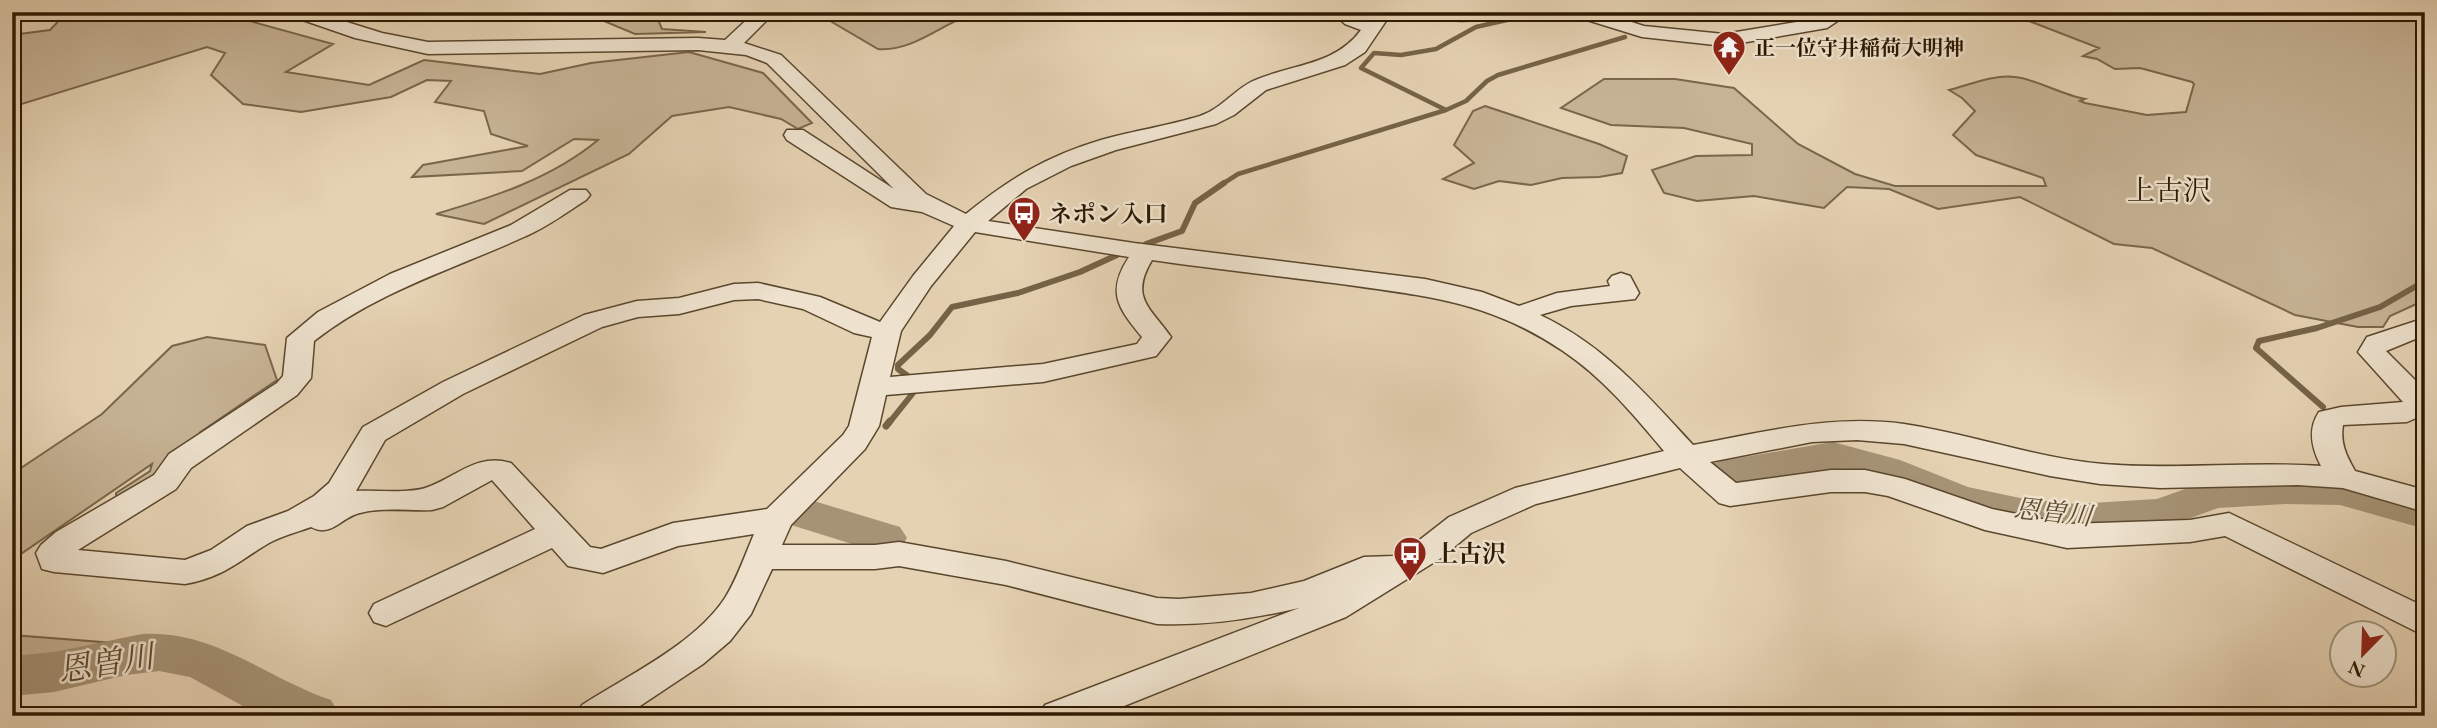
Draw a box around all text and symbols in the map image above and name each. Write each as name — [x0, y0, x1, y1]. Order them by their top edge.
temple icon: 正一位守井稲荷大明神 — [1710, 28, 1748, 77]
place label: 正一位守井稲荷大明神 — [1754, 34, 1964, 61]
district label: 上古沢 — [2127, 172, 2211, 208]
bus stop icon: ネポン入口 — [1005, 194, 1043, 243]
place label: ネポン入口 — [1048, 198, 1168, 229]
water label: 恩曽川 — [2012, 491, 2097, 533]
bus stop icon: 上古沢 — [1391, 534, 1429, 583]
place label: 上古沢 — [1434, 538, 1506, 569]
north arrow — [2328, 620, 2398, 690]
water label: 恩曽川 — [55, 634, 160, 691]
text: N — [2344, 654, 2369, 684]

